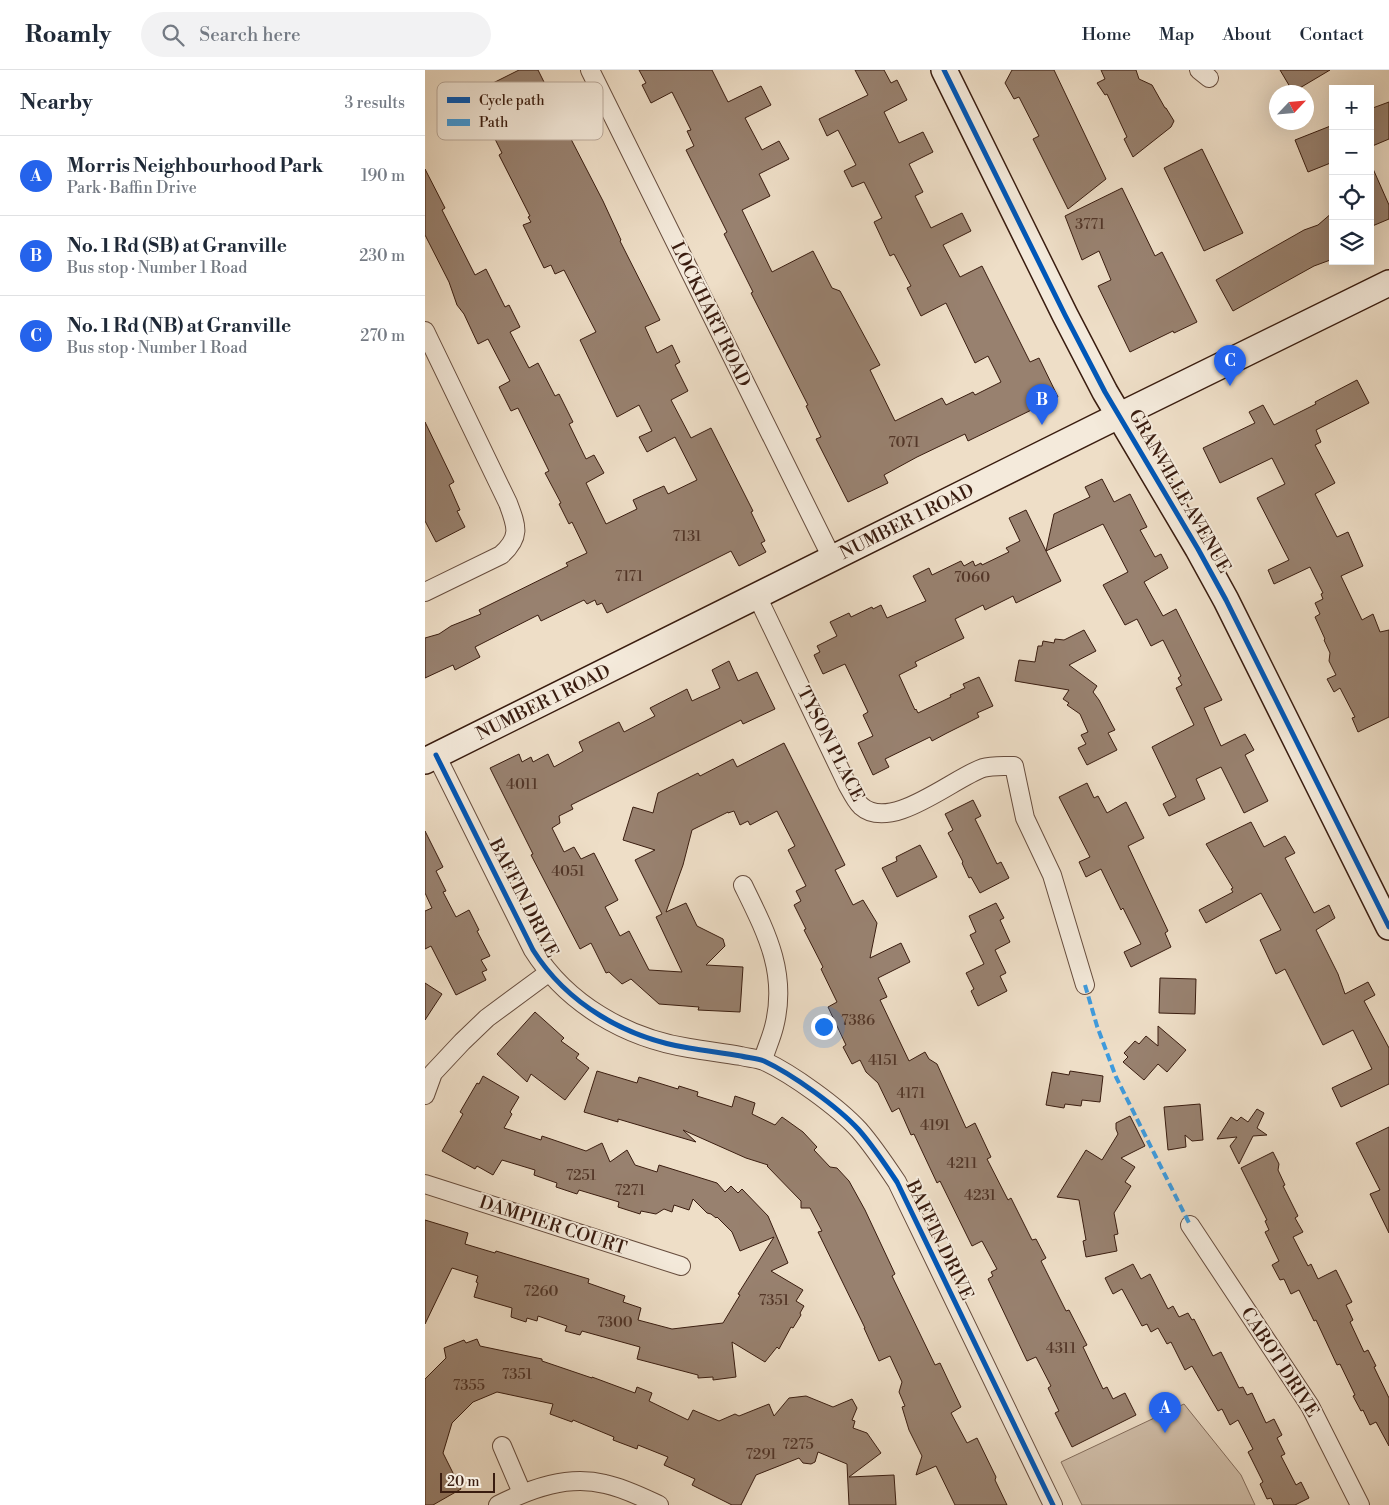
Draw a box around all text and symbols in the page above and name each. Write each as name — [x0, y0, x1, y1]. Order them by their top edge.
search box — [141, 12, 491, 57]
text: Roamly — [25, 20, 111, 50]
icon: search — [159, 21, 187, 49]
text: Search here — [199, 23, 301, 47]
text: Home — [1082, 23, 1131, 46]
text: Map — [1159, 23, 1195, 46]
text: About — [1223, 23, 1272, 46]
text: Contact — [1300, 23, 1364, 46]
legend — [437, 82, 603, 140]
north arrow — [1269, 85, 1314, 130]
map controls — [1329, 85, 1374, 265]
button: + — [1329, 85, 1374, 130]
text: Nearby — [20, 90, 93, 116]
text: Cycle path — [479, 92, 545, 110]
text: 3 results — [344, 93, 405, 113]
text: Path — [479, 114, 509, 132]
button: − — [1329, 130, 1374, 175]
text: Morris Neighbourhood Park — [67, 154, 323, 178]
text: A — [30, 166, 42, 186]
text: 190 m — [361, 166, 405, 186]
button: locate — [1329, 175, 1374, 220]
text: Park · Baffin Drive — [67, 178, 197, 198]
house number: 3771 — [1075, 215, 1106, 234]
button: layers — [1329, 220, 1374, 265]
text: No. 1 Rd (SB) at Granville — [67, 234, 287, 258]
street label: LOCKHART ROAD — [665, 238, 756, 391]
text: B — [30, 246, 42, 266]
text: 230 m — [359, 246, 405, 266]
text: Bus stop · Number 1 Road — [67, 258, 247, 278]
text: No. 1 Rd (NB) at Granville — [67, 314, 291, 338]
text: C — [30, 326, 42, 346]
text: 270 m — [360, 326, 405, 346]
text: Bus stop · Number 1 Road — [67, 338, 247, 358]
pin: C — [1214, 345, 1246, 386]
pin: B — [1026, 384, 1058, 425]
street label: GRANVILLE AVENUE — [1123, 405, 1236, 577]
house number: 7071 — [888, 433, 920, 452]
street label: NUMBER 1 ROAD — [836, 479, 978, 565]
house number: 7131 — [673, 527, 702, 546]
house number: 7171 — [615, 567, 644, 586]
house number: 7060 — [954, 568, 990, 587]
street label: NUMBER 1 ROAD — [472, 660, 614, 746]
street label: TYSON PLACE — [792, 683, 869, 806]
house number: 4011 — [506, 775, 538, 794]
street label: BAFFIN DRIVE — [483, 834, 563, 962]
house number: 4051 — [551, 862, 585, 881]
house number: 7386 — [841, 1011, 875, 1030]
your location — [811, 1014, 837, 1040]
house number: 4151 — [868, 1051, 899, 1070]
house number: 4171 — [896, 1084, 926, 1103]
house number: 4191 — [920, 1116, 950, 1135]
house number: 4211 — [946, 1154, 978, 1173]
house number: 7251 — [566, 1166, 597, 1185]
street label: BAFFIN DRIVE — [900, 1176, 979, 1304]
house number: 7271 — [615, 1181, 646, 1200]
house number: 4231 — [964, 1186, 996, 1205]
street label: DAMPIER COURT — [476, 1191, 630, 1260]
house number: 7260 — [524, 1282, 559, 1301]
house number: 7351 — [759, 1291, 790, 1310]
street label: CABOT DRIVE — [1235, 1303, 1324, 1422]
house number: 7300 — [597, 1313, 633, 1332]
house number: 4311 — [1046, 1339, 1077, 1358]
house number: 7351 — [502, 1365, 533, 1384]
house number: 7355 — [453, 1376, 485, 1395]
pin: A — [1149, 1392, 1181, 1433]
house number: 7275 — [782, 1435, 814, 1454]
house number: 7291 — [745, 1445, 777, 1464]
scale bar — [440, 1470, 495, 1493]
text: 20 m — [447, 1473, 479, 1491]

